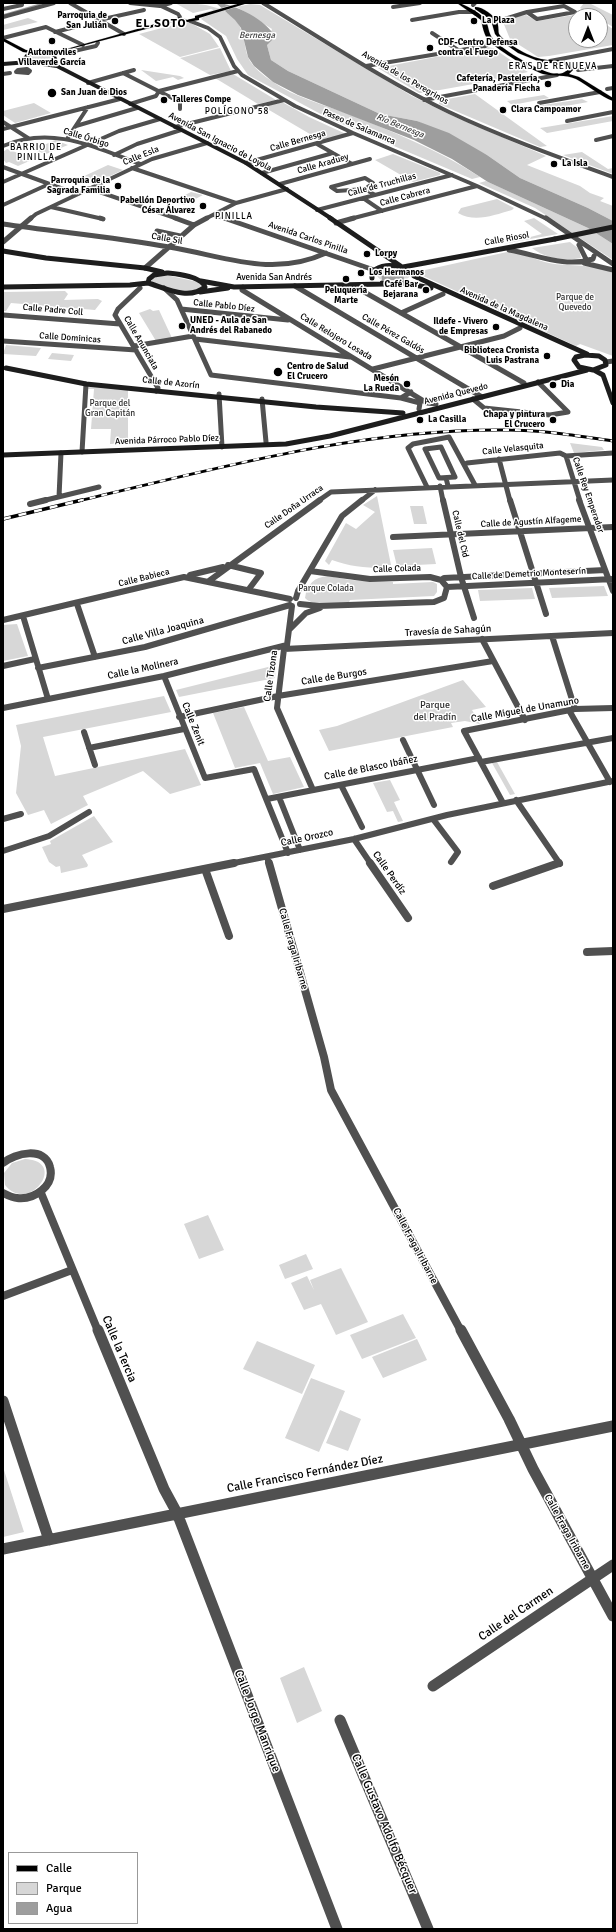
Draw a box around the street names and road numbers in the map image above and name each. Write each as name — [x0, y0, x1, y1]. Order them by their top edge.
street label: Avenida de los Peregrinos — [360, 49, 450, 107]
street label: Paseo de Salamanca — [321, 107, 397, 147]
street label: Avenida San Ignacio de Loyola — [166, 110, 274, 174]
street label: Calle Órbigo — [62, 126, 110, 150]
street label: Calle Bernesga — [269, 128, 327, 154]
street label: Calle Esla — [121, 144, 161, 168]
street label: Calle Araduey — [296, 151, 350, 177]
street label: Calle de Truchillas — [347, 171, 417, 199]
street label: Calle Cabrera — [379, 185, 431, 209]
street label: Avenida Carlos Pinilla — [267, 219, 349, 257]
street label: Calle Riosol — [484, 230, 530, 248]
street label: Calle Sil — [151, 231, 183, 247]
street label: Avenida San Andrés — [236, 273, 312, 283]
street label: Avenida de la Magdalena — [458, 285, 550, 333]
street label: Calle Pablo Díez — [193, 297, 255, 315]
street label: Calle Padre Coll — [22, 302, 84, 318]
street label: Calle Relojero Losada — [298, 311, 374, 363]
street label: Calle Pérez Galdós — [360, 312, 426, 356]
street label: Calle Anunciata — [121, 314, 161, 372]
street label: Calle Dominicas — [39, 330, 101, 346]
street label: Calle de Azorín — [142, 375, 200, 391]
street label: Avenida Quevedo — [423, 381, 489, 407]
street label: Avenida Párroco Pablo Díez — [115, 433, 219, 447]
street label: Calle Velasquita — [482, 440, 544, 458]
street label: Calle Rey Emperador — [570, 456, 606, 534]
street label: Calle Doña Urraca — [262, 483, 326, 531]
street label: Calle del Cid — [449, 509, 471, 559]
street label: Calle de Agustín Alfageme — [480, 514, 582, 530]
street label: Calle Colada — [373, 563, 421, 575]
street label: Calle Babieca — [117, 566, 171, 590]
street label: Calle de Demetrio Monteserín — [472, 566, 586, 582]
street label: Calle Villa Joaquina — [121, 614, 205, 648]
street label: Travesía de Sahagún — [404, 623, 492, 639]
street label: Calle Tizona — [261, 650, 281, 702]
street label: Calle la Molinera — [106, 656, 180, 682]
street label: Calle de Burgos — [300, 666, 368, 688]
street label: Calle Miguel de Unamuno — [470, 695, 580, 725]
street label: Calle Zenit — [179, 700, 207, 748]
street label: Calle de Blasco Ibáñez — [323, 753, 419, 783]
street label: Calle Orozco — [280, 827, 334, 849]
street label: Calle Perdíz — [370, 849, 408, 897]
street label: Calle Fraga Iribarne — [276, 907, 310, 991]
street label: Calle Fraga Iribarne — [390, 1206, 440, 1286]
street label: Calle la Tercia — [98, 1313, 140, 1385]
street label: Calle Francisco Fernández Díez — [226, 1452, 384, 1496]
street label: Calle Fraga Iribarne — [541, 1492, 593, 1572]
street label: Calle del Carmen — [476, 1584, 556, 1644]
street label: Calle Jorge Manrique — [231, 1668, 283, 1774]
street label: Calle Gustavo Adolfo Bécquer — [348, 1752, 420, 1896]

